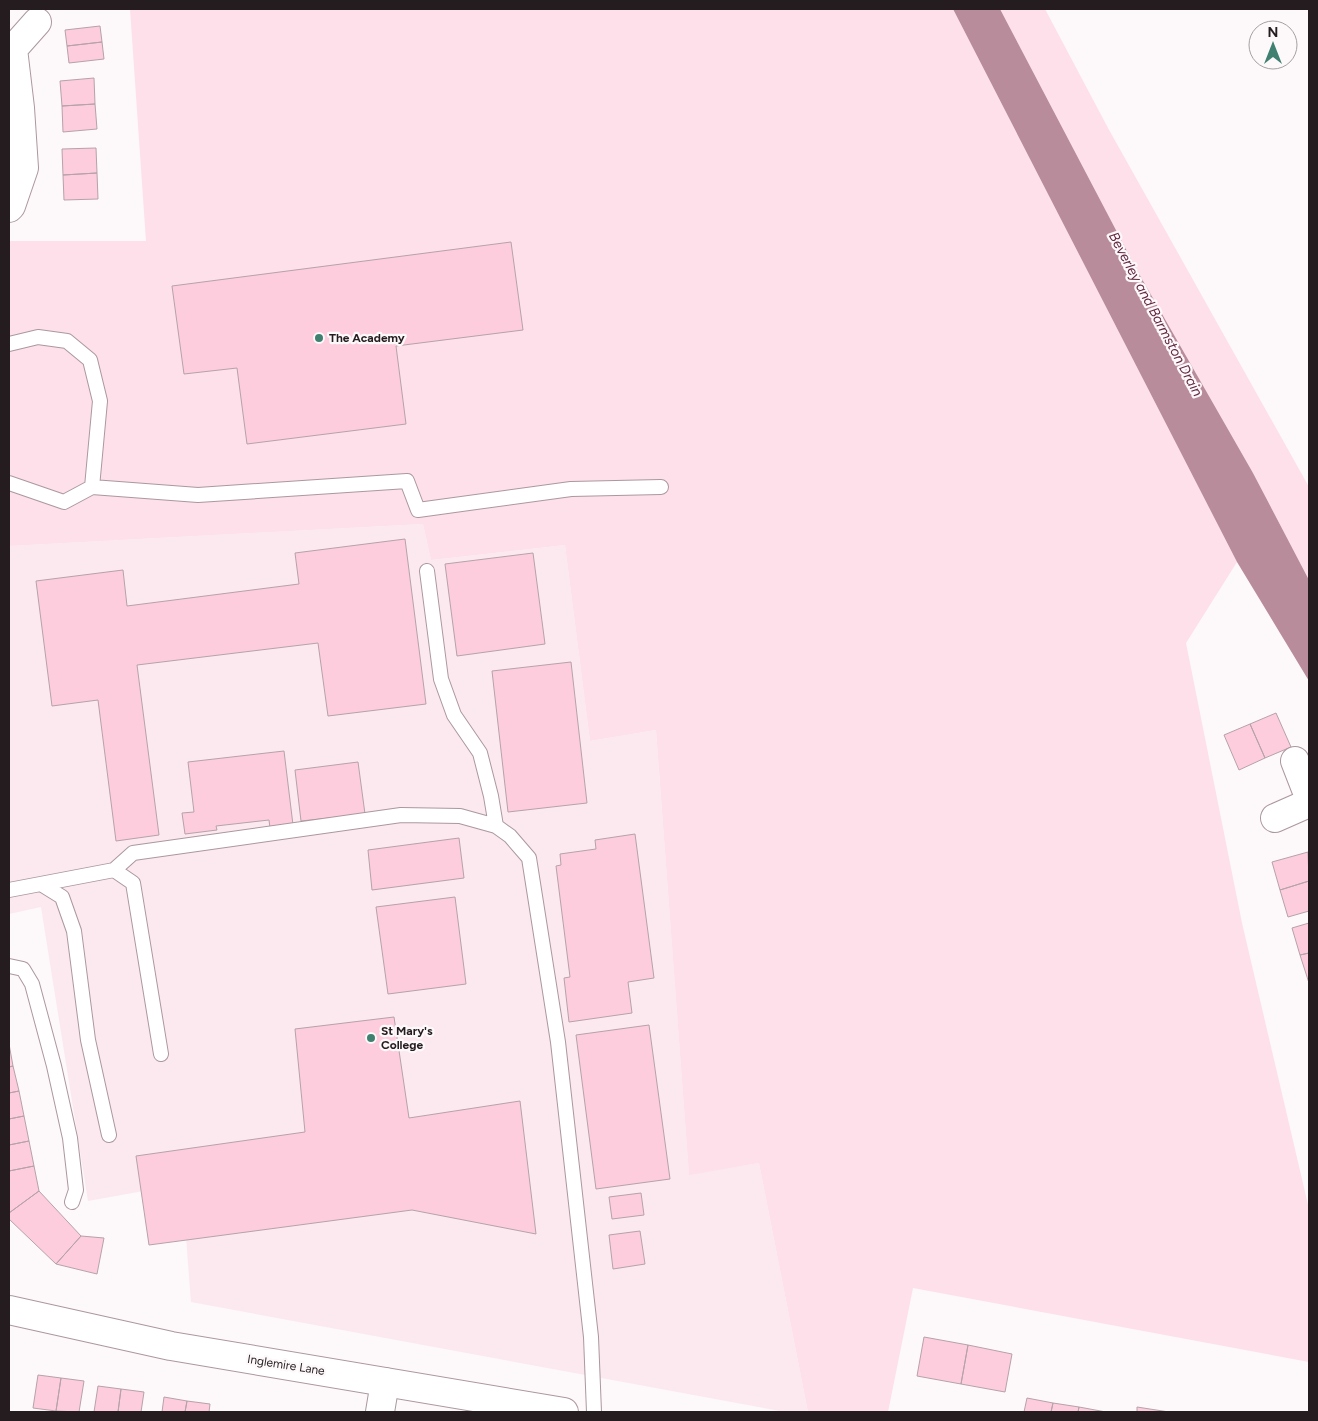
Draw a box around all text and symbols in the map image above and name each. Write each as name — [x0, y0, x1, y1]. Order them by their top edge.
north arrow — [1248, 20, 1298, 70]
text: N — [1268, 24, 1278, 41]
water label: Beverley and Barmston Drain — [1105, 229, 1206, 399]
place label: The Academy — [329, 331, 405, 345]
marker: The Academy — [313, 332, 325, 344]
place label: St Mary's College — [381, 1024, 433, 1052]
marker: St Mary's College — [365, 1032, 377, 1044]
street label: Inglemire Lane — [246, 1352, 326, 1378]

